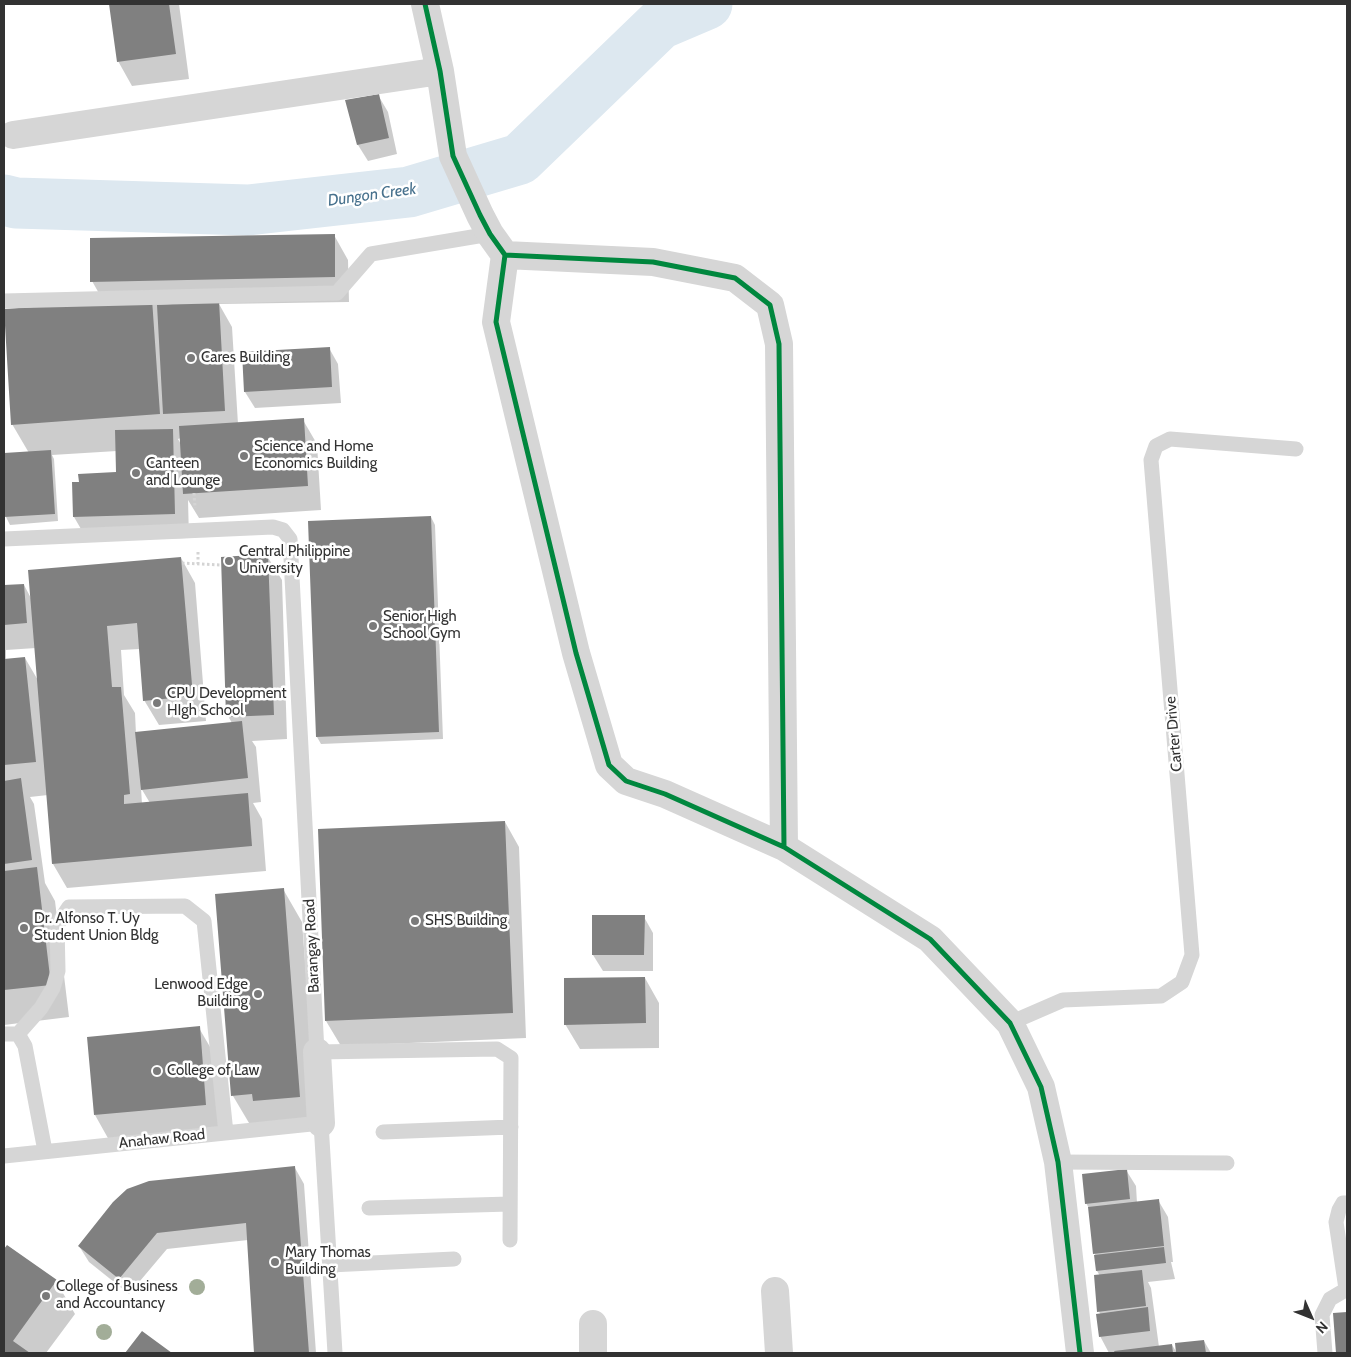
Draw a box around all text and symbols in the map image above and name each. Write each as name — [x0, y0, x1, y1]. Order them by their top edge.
water label: Dungon Creek — [326, 179, 418, 211]
place label: Cares Building — [201, 349, 290, 367]
marker: Cares Building — [185, 352, 197, 364]
place label: Science and Home Economics Building — [254, 438, 377, 473]
marker: Science and Home Economics Building — [238, 450, 250, 462]
place label: Canteen and Lounge — [146, 455, 220, 490]
marker: Canteen and Lounge — [130, 467, 142, 479]
place label: Central Philippine University — [239, 543, 350, 578]
marker: Central Philippine University — [223, 555, 235, 567]
place label: Senior High School Gym — [383, 608, 461, 643]
marker: Senior High School Gym — [367, 620, 379, 632]
place label: CPU Development HIgh School — [167, 685, 287, 720]
street label: Carter Drive — [1162, 696, 1186, 772]
marker: CPU Development HIgh School — [151, 697, 163, 709]
street label: Barangay Road — [301, 898, 323, 994]
place label: Dr. Alfonso T. Uy Student Union Bldg — [34, 910, 158, 945]
place label: SHS Building — [425, 912, 507, 930]
marker: SHS Building — [409, 915, 421, 927]
marker: Dr. Alfonso T. Uy Student Union Bldg — [18, 922, 30, 934]
place label: Lenwood Edge Building — [154, 976, 248, 1011]
marker: Lenwood Edge Building — [252, 988, 264, 1000]
place label: College of Law — [167, 1062, 259, 1080]
marker: College of Law — [151, 1065, 163, 1077]
street label: Anahaw Road — [118, 1126, 206, 1152]
place label: Mary Thomas Building — [285, 1244, 371, 1279]
marker: Mary Thomas Building — [269, 1256, 281, 1268]
place label: College of Business and Accountancy — [56, 1278, 178, 1313]
marker: College of Business and Accountancy — [40, 1290, 52, 1302]
north arrow — [1286, 1292, 1336, 1342]
text: N — [1312, 1318, 1332, 1337]

